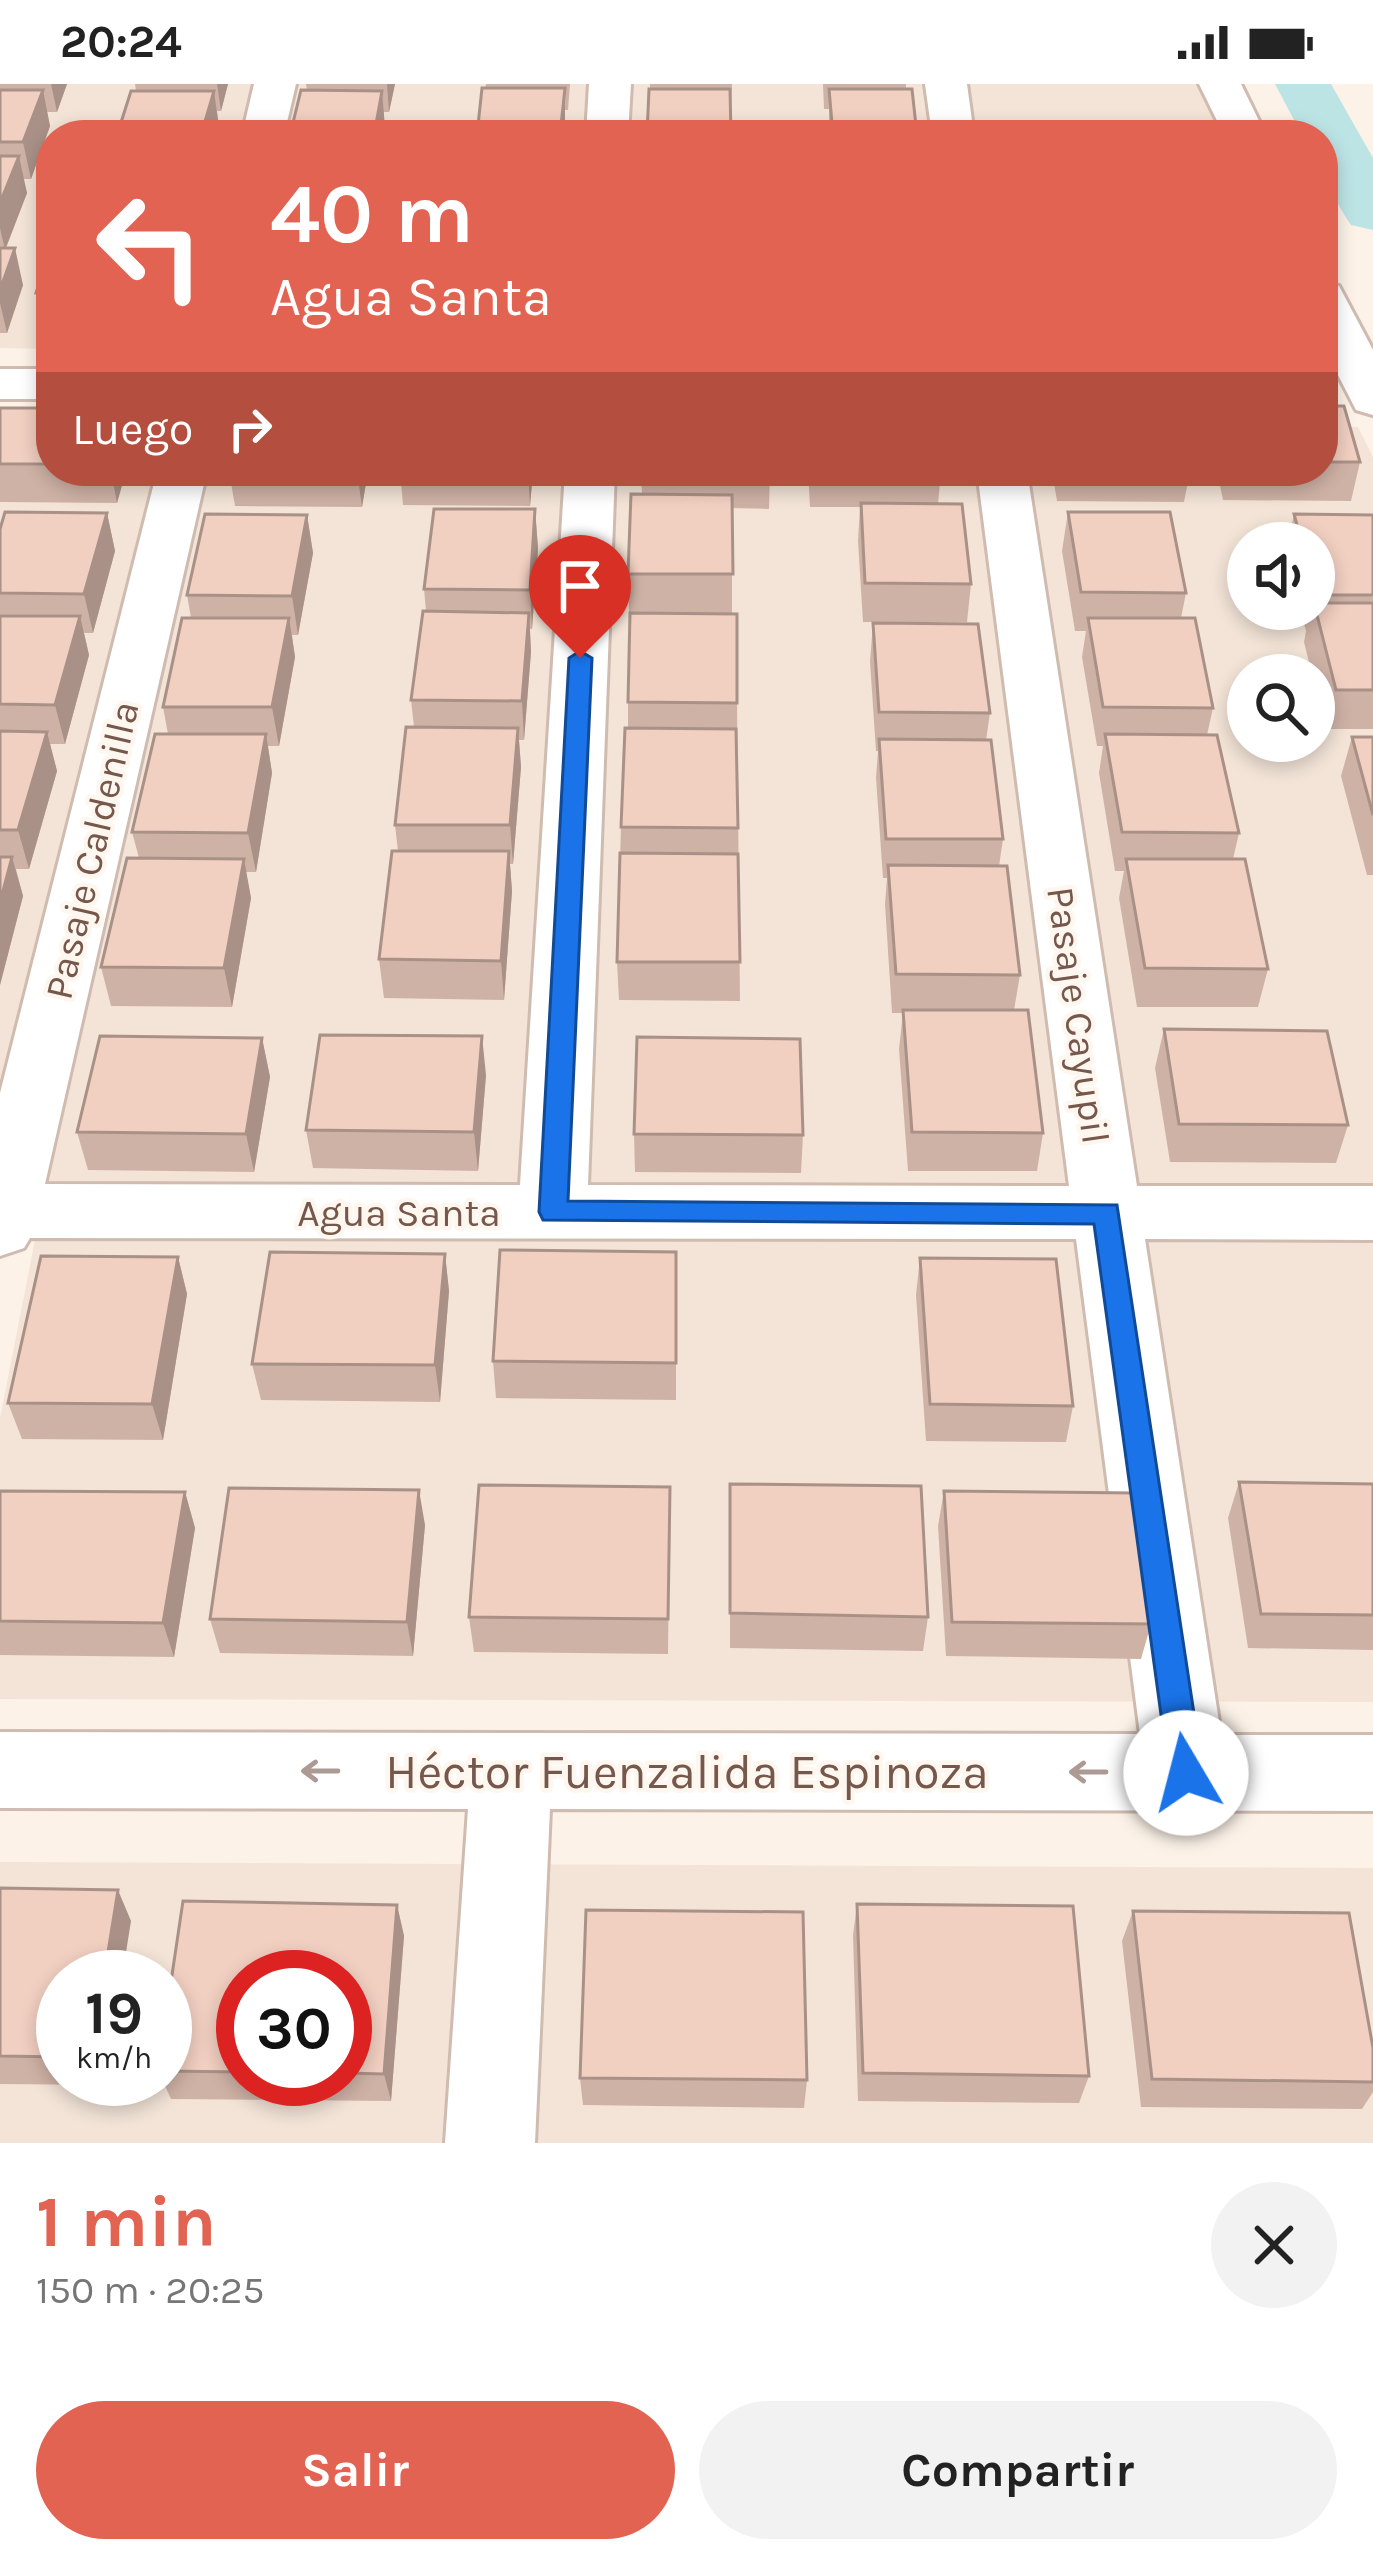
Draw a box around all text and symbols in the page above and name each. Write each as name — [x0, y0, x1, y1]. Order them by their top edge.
text: 20:24 — [60, 16, 182, 68]
text: 40 m — [270, 165, 474, 263]
icon: left — [72, 168, 228, 324]
text: Agua Santa — [270, 265, 552, 329]
icon: right — [217, 396, 283, 462]
text: Luego — [72, 403, 193, 455]
map controls — [1227, 522, 1335, 762]
button: sound — [1227, 522, 1335, 630]
pin — [529, 535, 631, 658]
icon: arrive — [547, 553, 613, 619]
button: search — [1227, 654, 1335, 762]
street label: Pasaje Caldenilla — [35, 697, 149, 1004]
street label: Pasaje Cayupil — [1037, 884, 1119, 1147]
street label: Agua Santa — [297, 1190, 501, 1236]
position arrow — [1123, 1710, 1249, 1836]
street label: Héctor Fuenzalida Espinoza — [385, 1744, 989, 1800]
one-way arrow — [301, 1760, 340, 1782]
one-way arrow — [1069, 1761, 1108, 1783]
speed limit sign: 30 — [216, 1950, 372, 2106]
text: 19 — [85, 1978, 143, 2048]
text: km/h — [76, 2040, 152, 2076]
text: 1 min — [36, 2180, 217, 2264]
button: close — [1211, 2182, 1337, 2308]
text: 150 m · 20:25 — [36, 2267, 265, 2313]
button: Salir — [36, 2401, 675, 2539]
button: Compartir — [699, 2401, 1337, 2539]

